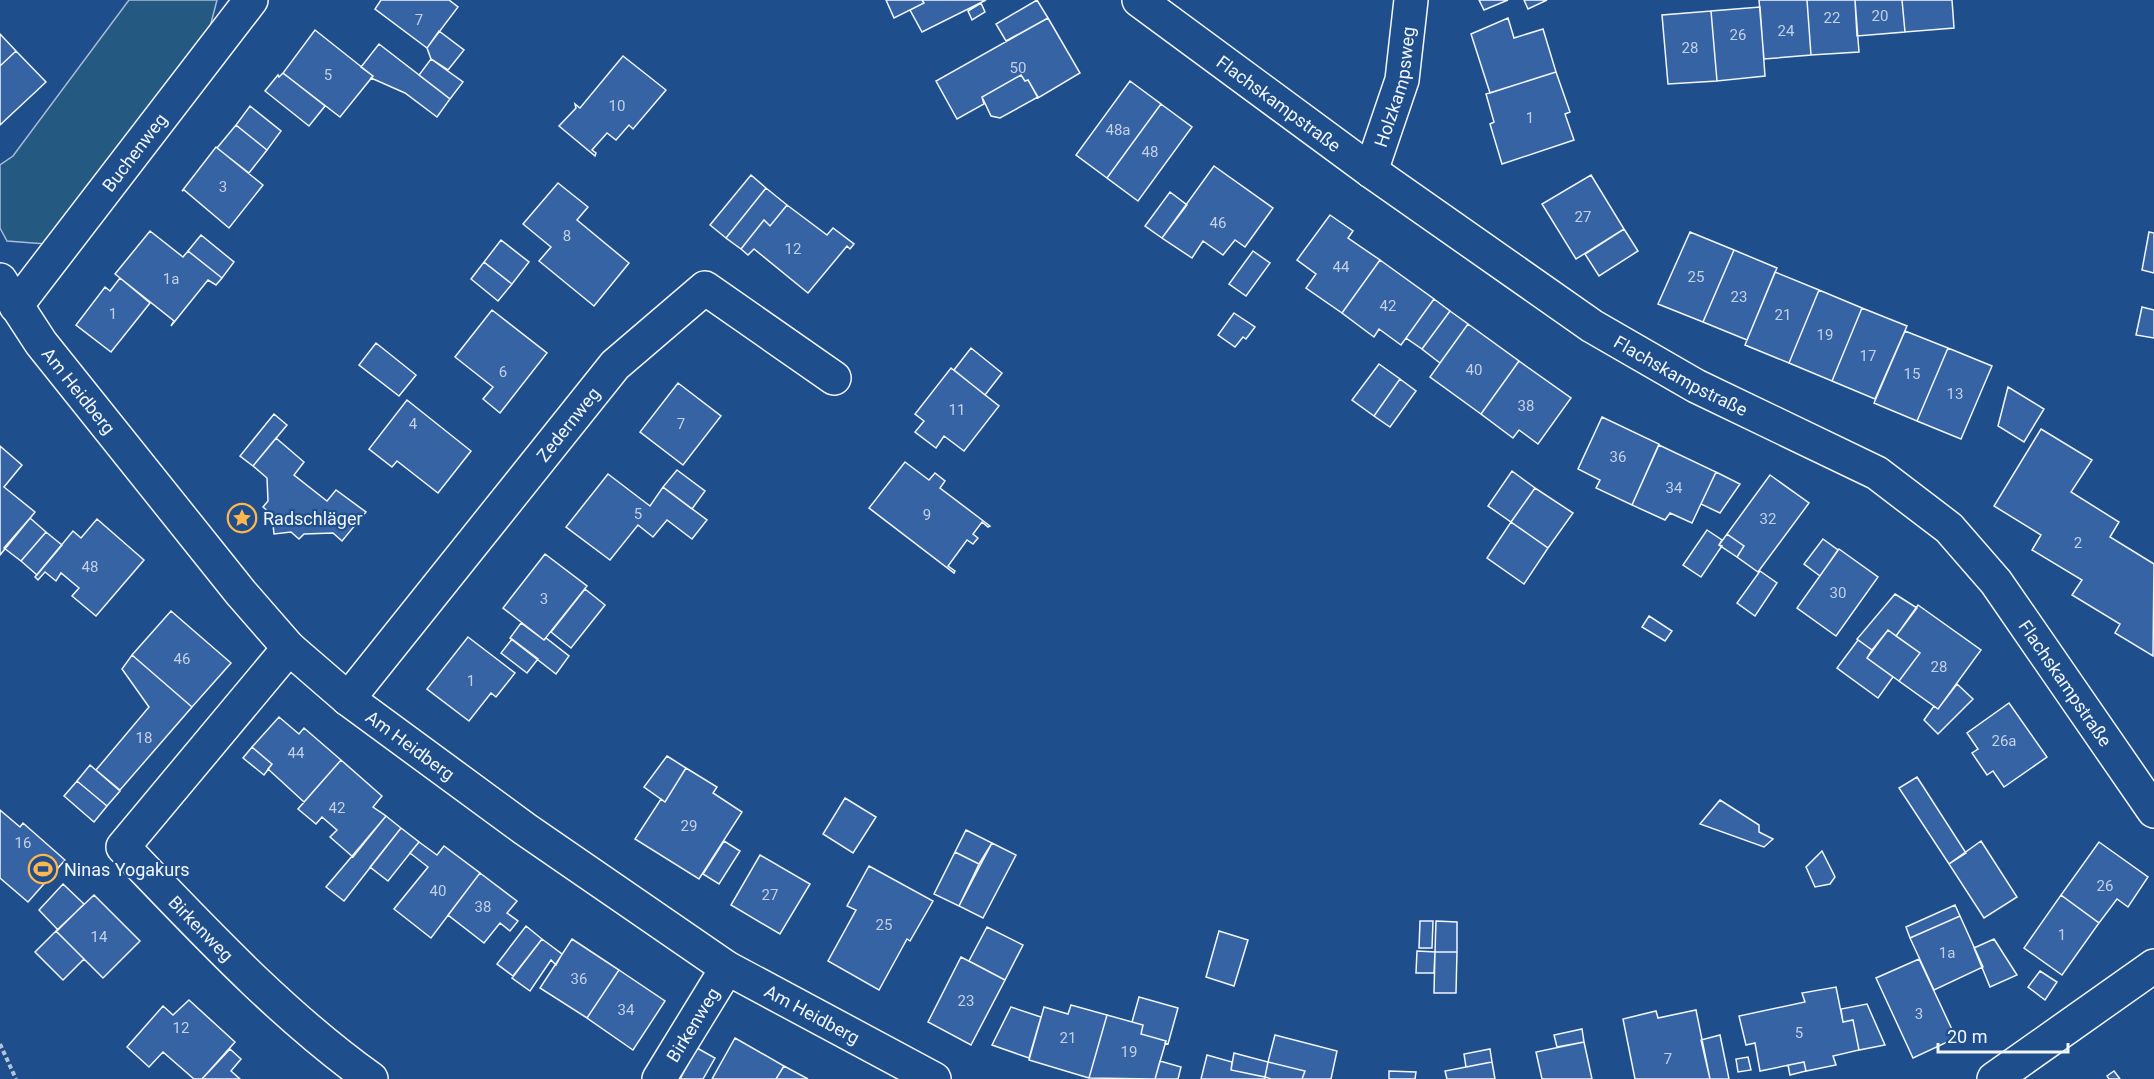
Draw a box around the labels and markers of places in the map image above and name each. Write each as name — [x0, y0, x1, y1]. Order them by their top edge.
place icon: Radschläger — [226, 502, 258, 534]
place label: Radschläger — [263, 508, 363, 529]
sports icon: Ninas Yogakurs — [27, 853, 59, 885]
place label: Ninas Yogakurs — [64, 859, 190, 880]

